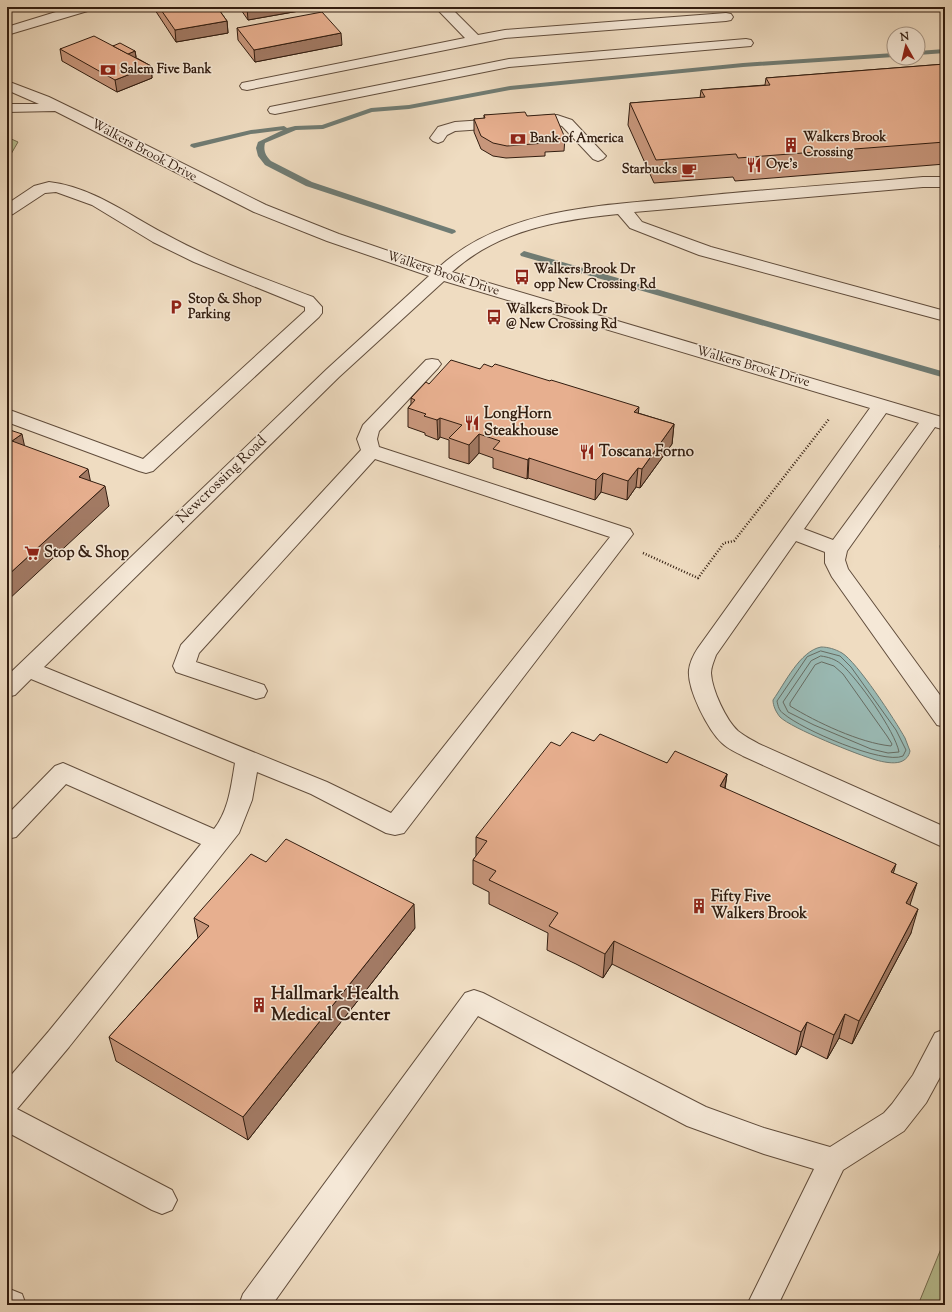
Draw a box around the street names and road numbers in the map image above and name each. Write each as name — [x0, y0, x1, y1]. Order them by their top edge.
street label: Walkers Brook Drive — [88, 115, 200, 187]
street label: Walkers Brook Drive — [384, 247, 502, 301]
street label: Walkers Brook Drive — [694, 342, 812, 392]
street label: Newcrossing Road — [172, 431, 272, 529]

